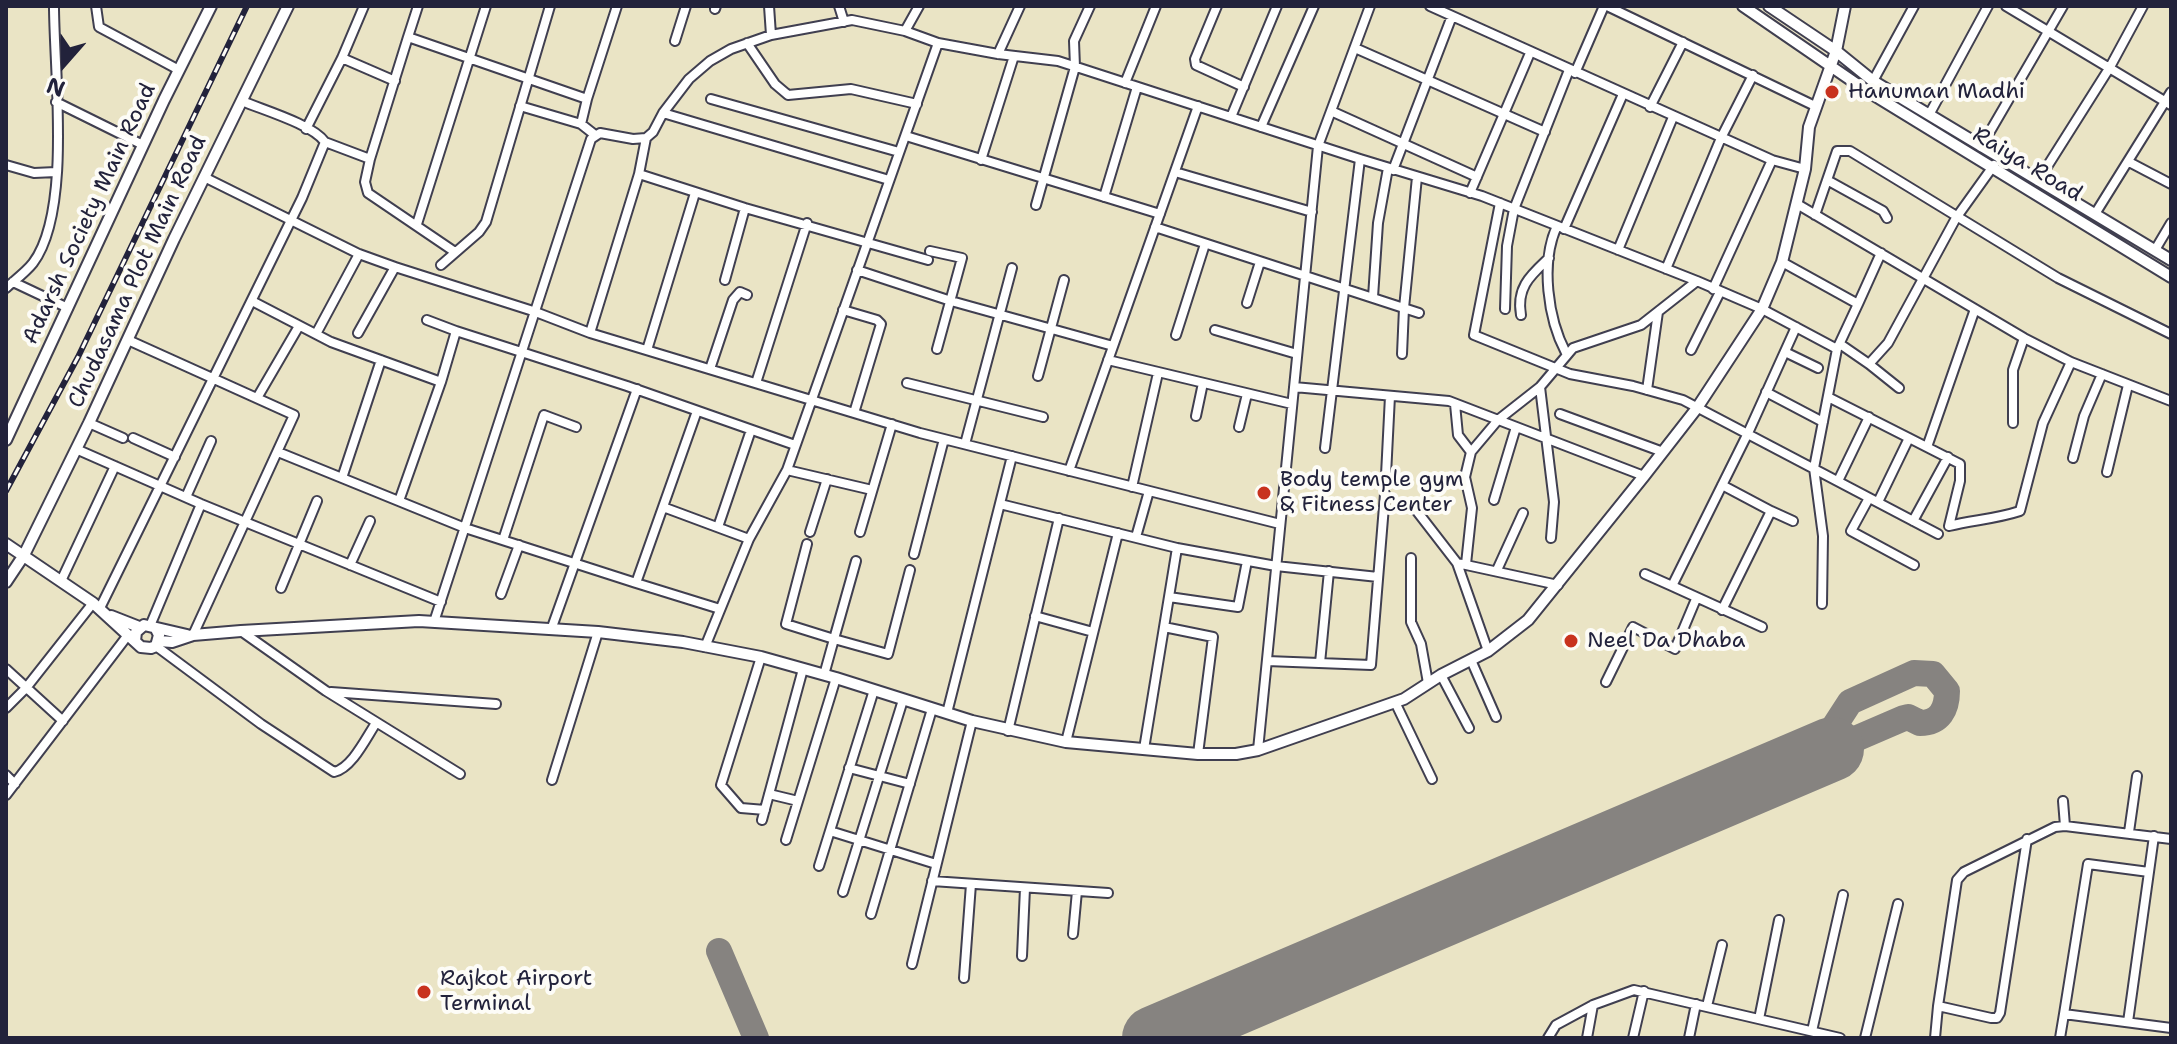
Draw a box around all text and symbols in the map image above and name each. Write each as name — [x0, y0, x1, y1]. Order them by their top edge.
north arrow — [24, 24, 104, 104]
text: N — [42, 70, 69, 104]
street label: Adarsh Society Main Road — [18, 79, 162, 349]
place label: Hanuman Madhi — [1848, 79, 2025, 105]
marker: Hanuman Madhi — [1823, 83, 1841, 101]
street label: Raiya Road — [1967, 122, 2087, 208]
street label: Chudasama Plot Main Road — [63, 132, 213, 412]
place label: Body temple gym & Fitness Center — [1280, 467, 1464, 518]
marker: Body temple gym & Fitness Center — [1255, 484, 1273, 502]
place label: Neel Da Dhaba — [1587, 628, 1746, 654]
marker: Neel Da Dhaba — [1562, 632, 1580, 650]
place label: Rajkot Airport Terminal — [440, 966, 592, 1018]
marker: Rajkot Airport Terminal — [415, 983, 433, 1001]

